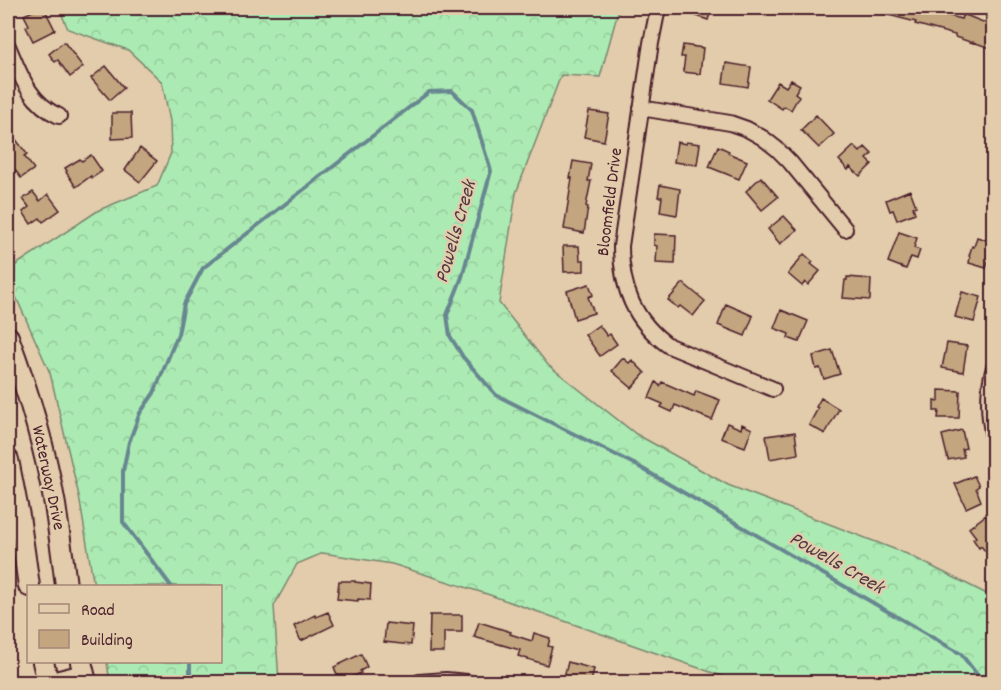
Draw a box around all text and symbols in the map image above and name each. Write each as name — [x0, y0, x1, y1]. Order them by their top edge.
street label: Bloomfield Drive — [592, 146, 630, 258]
water label: Powells Creek — [429, 176, 485, 286]
street label: Waterway Drive — [24, 423, 70, 533]
water label: Powells Creek — [783, 526, 890, 603]
legend — [27, 585, 222, 663]
text: Road — [81, 599, 115, 624]
text: Building — [81, 629, 133, 654]

